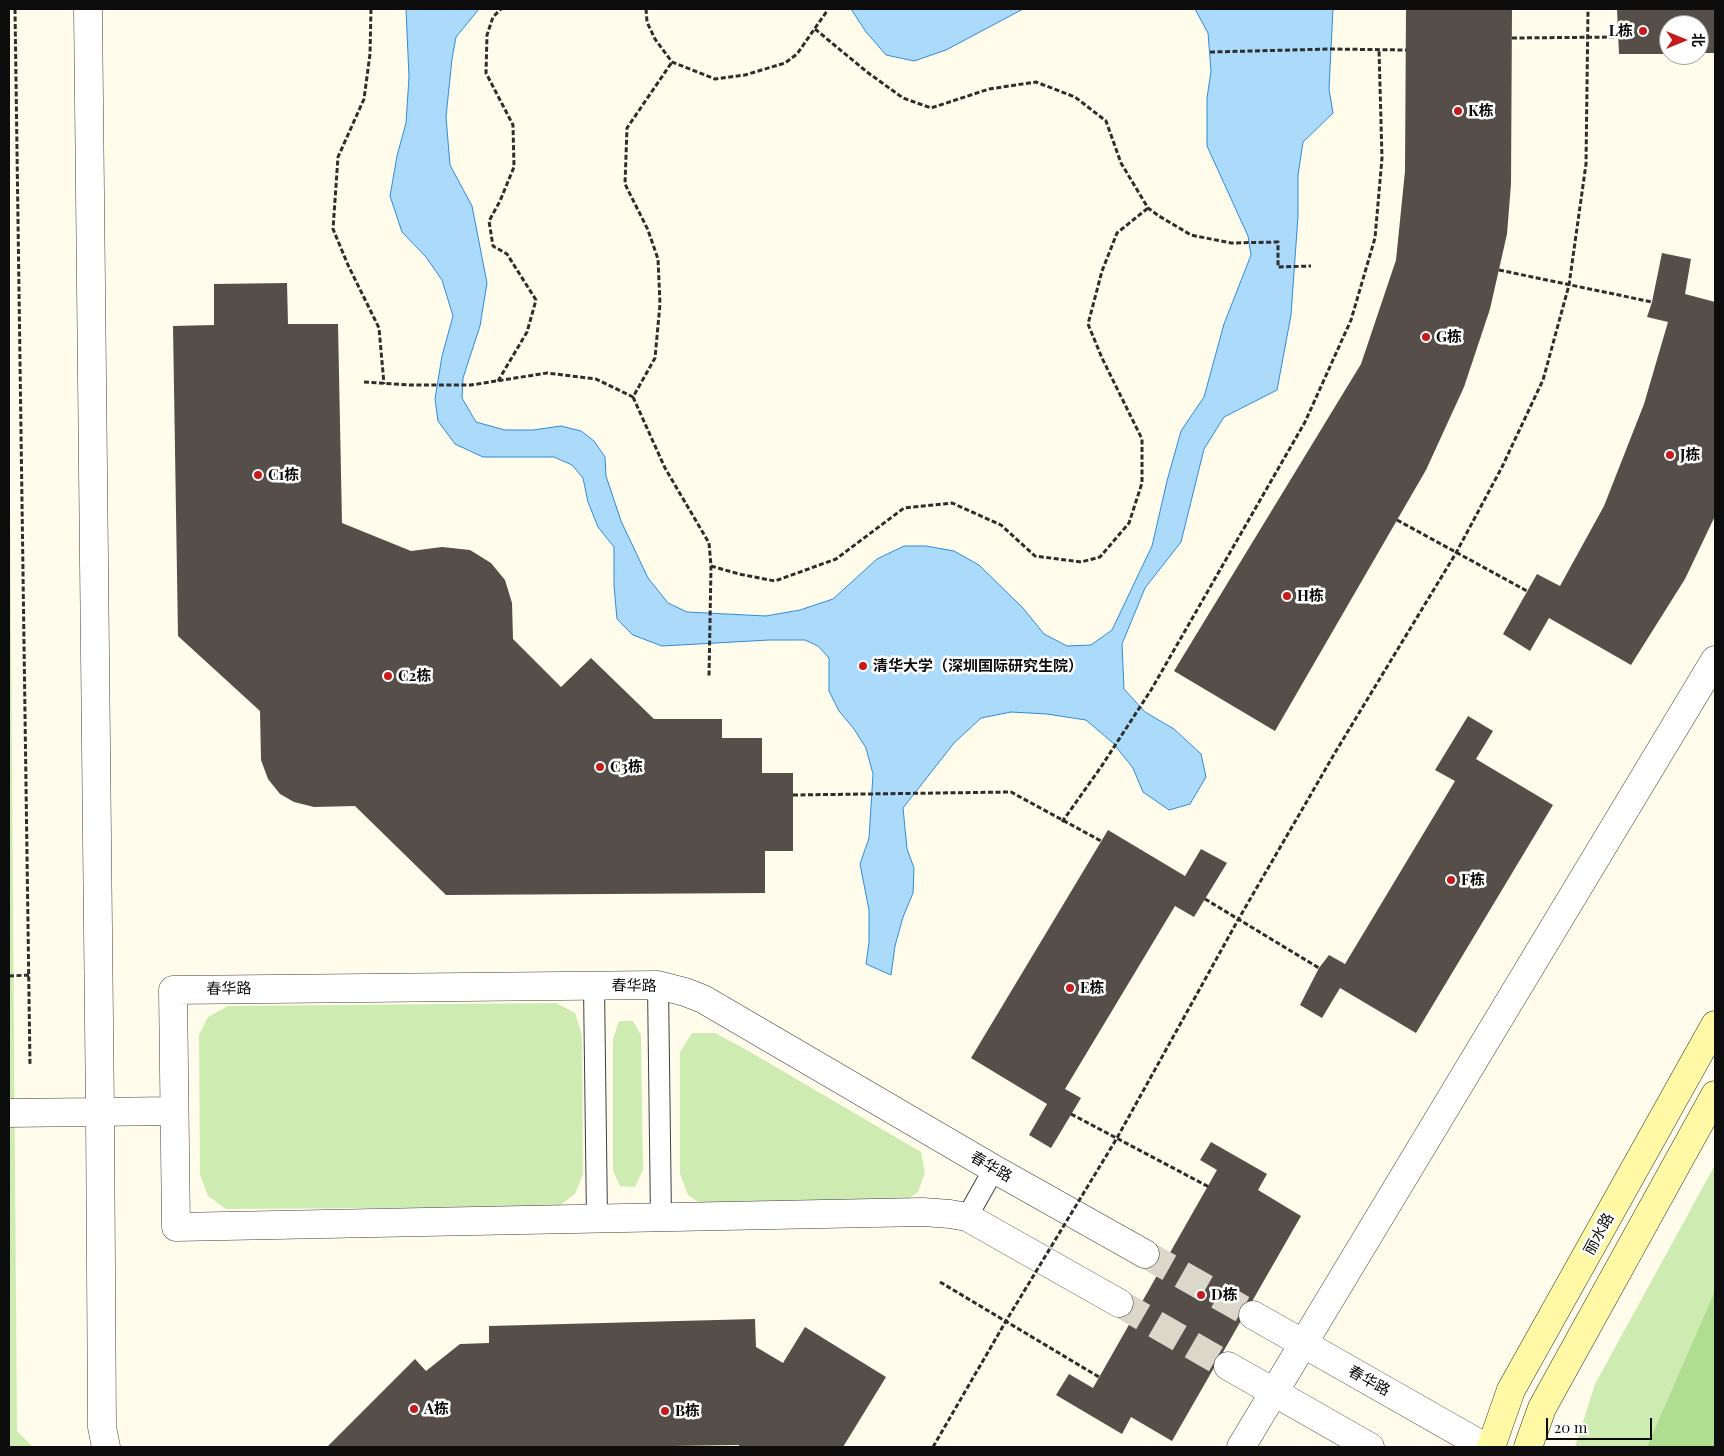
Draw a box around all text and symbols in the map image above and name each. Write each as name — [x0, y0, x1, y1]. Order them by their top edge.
north arrow — [1659, 15, 1709, 65]
place label: L栋 — [1609, 22, 1633, 40]
marker: L栋 — [1637, 25, 1649, 37]
text: 北 — [1689, 33, 1708, 47]
place label: K栋 — [1468, 102, 1494, 120]
marker: K栋 — [1452, 105, 1464, 117]
place label: G栋 — [1436, 328, 1462, 346]
marker: G栋 — [1420, 331, 1432, 343]
place label: J栋 — [1680, 446, 1700, 464]
marker: J栋 — [1664, 449, 1676, 461]
place label: C1栋 — [268, 466, 299, 484]
marker: C1栋 — [252, 469, 264, 481]
place label: H栋 — [1297, 587, 1324, 605]
marker: H栋 — [1281, 590, 1293, 602]
place label: 清华大学（深圳国际研究生院） — [873, 657, 1083, 675]
marker: 清华大学（深圳国际研究生院） — [857, 660, 869, 672]
place label: C2栋 — [398, 667, 431, 685]
marker: C2栋 — [382, 670, 394, 682]
place label: C3栋 — [610, 758, 643, 776]
marker: C3栋 — [594, 761, 606, 773]
place label: F栋 — [1461, 871, 1485, 889]
marker: F栋 — [1445, 874, 1457, 886]
street label: 春华路 — [611, 977, 657, 995]
place label: E栋 — [1080, 979, 1105, 997]
street label: 春华路 — [206, 980, 252, 998]
marker: E栋 — [1064, 982, 1076, 994]
street label: 春华路 — [967, 1148, 1015, 1186]
street label: 丽水路 — [1580, 1210, 1618, 1258]
place label: D栋 — [1211, 1286, 1238, 1304]
marker: D栋 — [1195, 1289, 1207, 1301]
street label: 春华路 — [1345, 1362, 1393, 1400]
place label: A栋 — [424, 1400, 449, 1418]
place label: B栋 — [675, 1402, 700, 1420]
marker: A栋 — [408, 1403, 420, 1415]
marker: B栋 — [659, 1405, 671, 1417]
scale bar — [1549, 1408, 1655, 1440]
text: 20 m — [1554, 1417, 1587, 1437]

